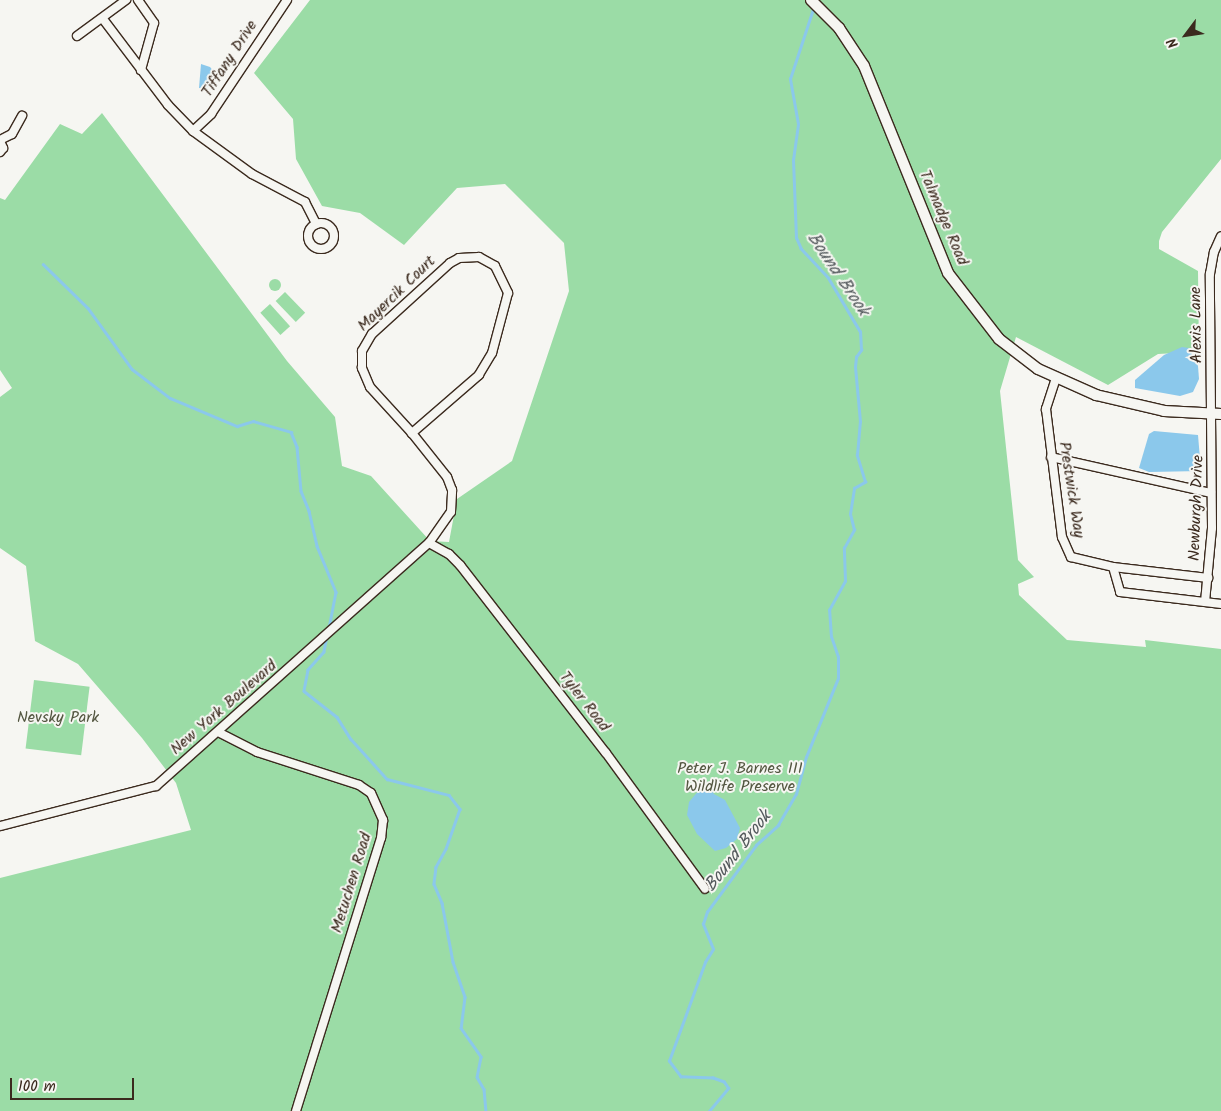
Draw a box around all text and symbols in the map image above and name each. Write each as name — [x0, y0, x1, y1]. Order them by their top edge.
north arrow — [1161, 10, 1211, 60]
street label: Tiffany Drive — [198, 17, 262, 101]
text: N — [1161, 33, 1185, 52]
street label: Talmadge Road — [914, 168, 972, 268]
water label: Bound Brook — [801, 229, 873, 321]
street label: Mayercik Court — [354, 252, 440, 336]
street label: Alexis Lane — [1187, 286, 1207, 364]
street label: Prestwick Way — [1054, 440, 1088, 540]
street label: Newburgh Drive — [1186, 455, 1208, 561]
street label: New York Boulevard — [167, 657, 281, 759]
street label: Tyler Road — [555, 668, 613, 736]
park label: Nevsky Park — [17, 708, 99, 728]
park label: Peter J. Barnes III Wildlife Preserve — [677, 759, 803, 797]
water label: Bound Brook — [701, 807, 777, 897]
street label: Metuchen Road — [328, 831, 376, 935]
scale bar — [12, 1068, 136, 1100]
text: 100 m — [18, 1075, 56, 1099]

